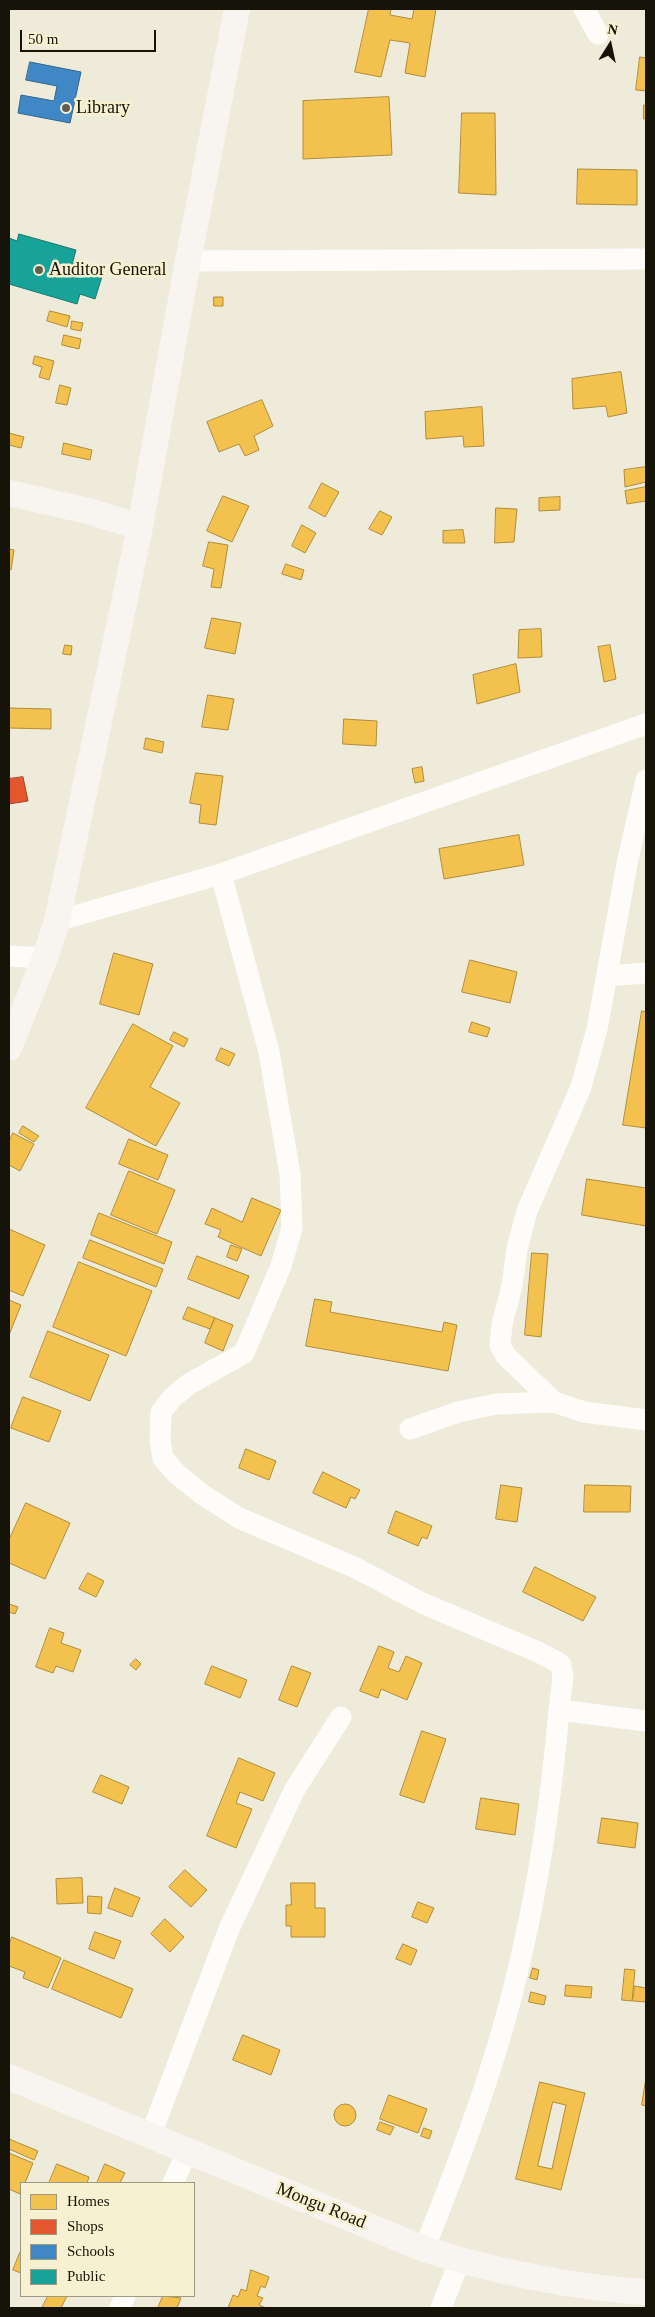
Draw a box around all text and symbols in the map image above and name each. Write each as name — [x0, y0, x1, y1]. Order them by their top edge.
scale bar — [22, 20, 159, 52]
north arrow — [585, 20, 635, 70]
text: N — [606, 21, 619, 38]
text: 50 m — [28, 31, 58, 47]
place label: Library — [76, 97, 130, 119]
marker: Library — [60, 102, 72, 114]
place label: Auditor General — [49, 259, 166, 281]
marker: Auditor General — [33, 264, 45, 276]
street label: Mongu Road — [273, 2178, 369, 2234]
legend — [20, 2182, 195, 2297]
text: Homes — [67, 2193, 110, 2209]
text: Shops — [67, 2218, 104, 2234]
text: Schools — [67, 2243, 115, 2259]
text: Public — [67, 2268, 105, 2284]

